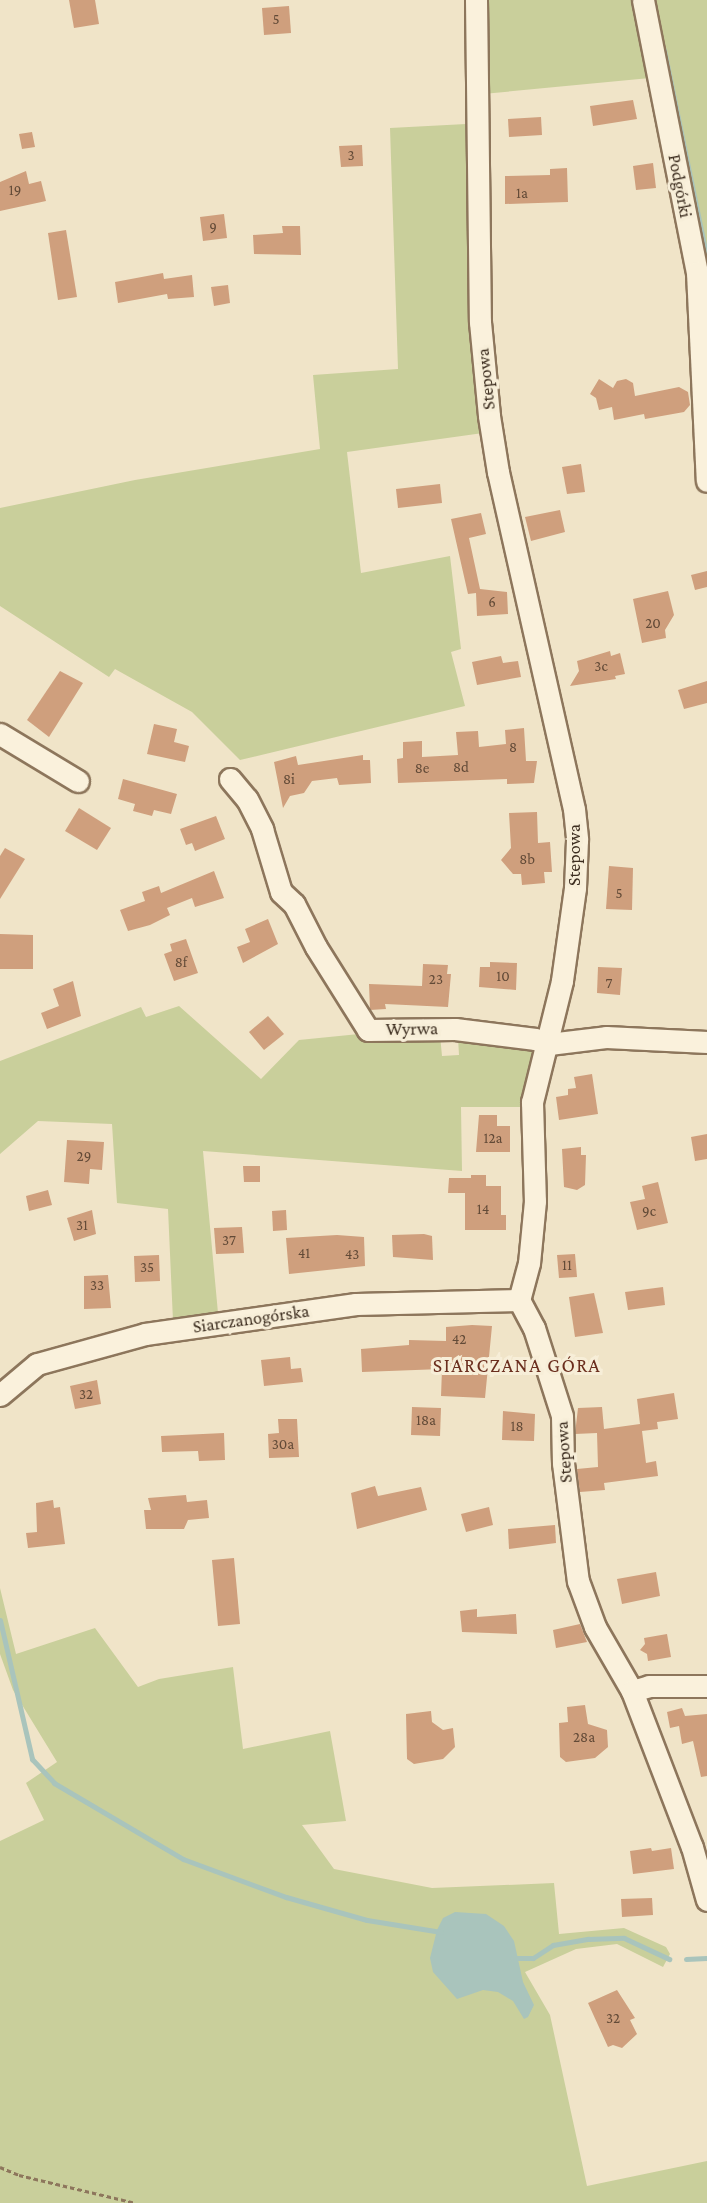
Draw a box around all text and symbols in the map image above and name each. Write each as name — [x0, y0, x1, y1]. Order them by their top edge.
house number: 5 — [272, 11, 280, 29]
house number: 3 — [347, 147, 355, 165]
street label: Podgórki — [663, 152, 697, 220]
house number: 19 — [9, 182, 21, 200]
house number: 1a — [516, 185, 528, 203]
house number: 9 — [209, 219, 217, 237]
street label: Stepowa — [472, 347, 500, 411]
house number: 6 — [488, 594, 496, 612]
house number: 20 — [645, 615, 661, 633]
house number: 3c — [594, 658, 608, 676]
house number: 8 — [509, 739, 517, 757]
house number: 8d — [453, 759, 469, 777]
house number: 8e — [415, 760, 429, 778]
house number: 8i — [283, 771, 295, 789]
street label: Stepowa — [563, 824, 585, 886]
house number: 8b — [519, 851, 535, 869]
house number: 5 — [615, 885, 623, 903]
house number: 8f — [175, 954, 187, 972]
house number: 10 — [496, 968, 510, 986]
house number: 23 — [429, 971, 443, 989]
house number: 7 — [606, 975, 612, 993]
street label: Wyrwa — [386, 1018, 438, 1040]
house number: 12a — [483, 1130, 503, 1148]
house number: 29 — [77, 1148, 91, 1166]
house number: 14 — [477, 1201, 489, 1219]
house number: 9c — [642, 1203, 656, 1221]
house number: 31 — [76, 1217, 88, 1235]
house number: 37 — [222, 1232, 236, 1250]
house number: 41 — [298, 1245, 310, 1263]
house number: 43 — [345, 1246, 359, 1264]
house number: 11 — [562, 1257, 572, 1275]
house number: 35 — [140, 1259, 154, 1277]
house number: 33 — [90, 1277, 104, 1295]
street label: Siarczanogórska — [191, 1300, 311, 1338]
house number: 42 — [452, 1331, 466, 1349]
district label: SIARCZANA GÓRA — [433, 1353, 601, 1377]
house number: 32 — [79, 1386, 93, 1404]
house number: 18a — [416, 1412, 436, 1430]
house number: 18 — [510, 1418, 524, 1436]
street label: Stepowa — [551, 1420, 577, 1484]
house number: 30a — [272, 1436, 294, 1454]
house number: 28a — [573, 1729, 595, 1747]
house number: 32 — [606, 2010, 620, 2028]

